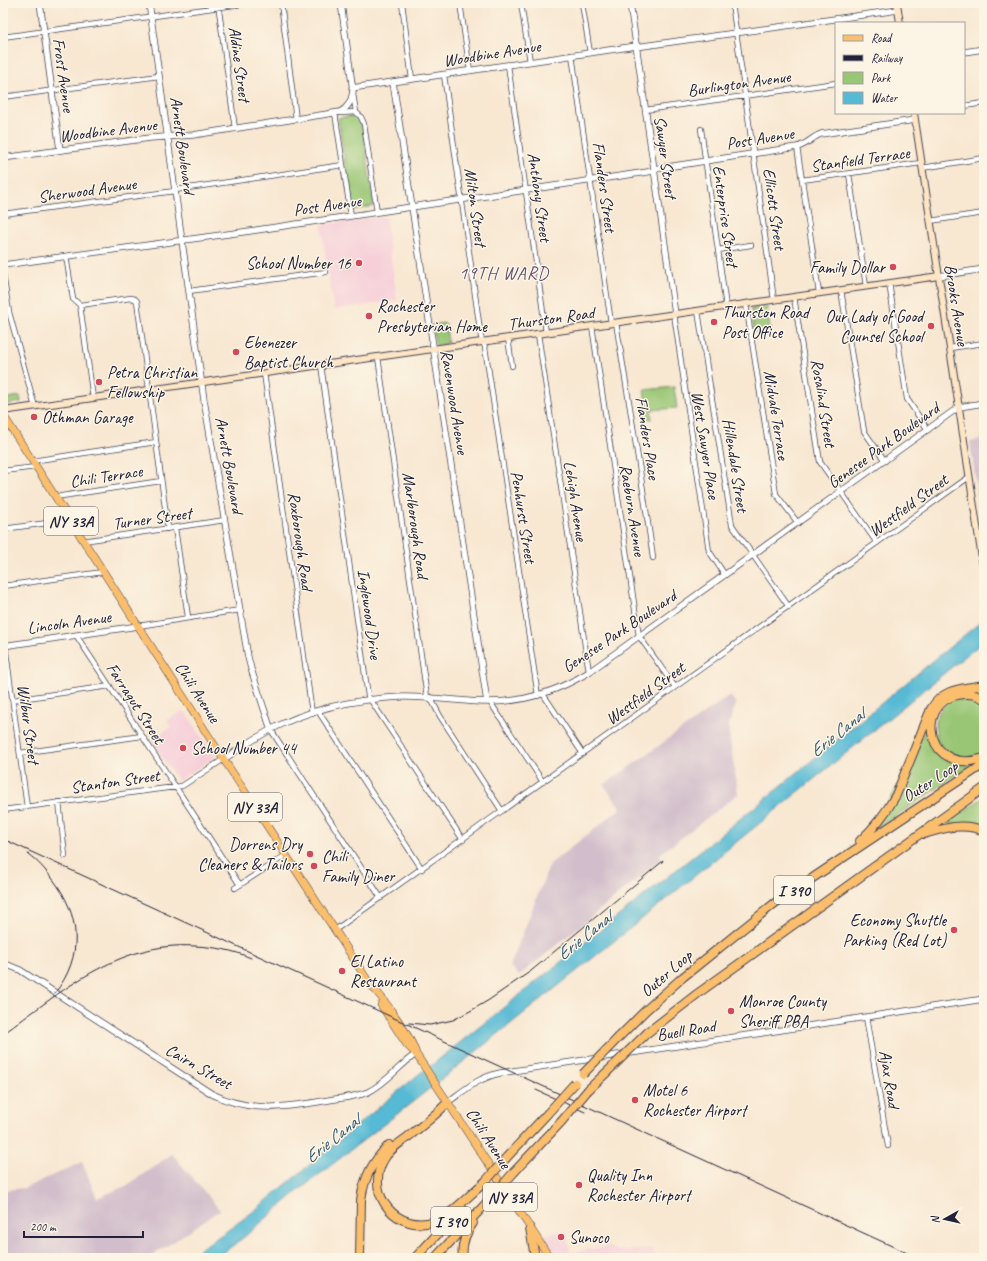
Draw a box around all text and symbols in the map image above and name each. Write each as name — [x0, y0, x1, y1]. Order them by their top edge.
legend — [835, 22, 965, 114]
street label: Aldine Street — [224, 25, 255, 105]
text: Road — [871, 30, 893, 46]
street label: Woodbine Avenue — [442, 35, 543, 72]
street label: Frost Avenue — [48, 37, 79, 115]
text: Railway — [871, 50, 903, 66]
street label: Burlington Avenue — [686, 66, 793, 101]
text: Park — [871, 70, 892, 86]
text: Water — [871, 90, 899, 106]
street label: Arnett Boulevard — [165, 95, 200, 198]
street label: Woodbine Avenue — [58, 114, 159, 147]
street label: Sawyer Street — [649, 115, 682, 202]
street label: Post Avenue — [725, 123, 797, 154]
street label: Flanders Street — [588, 141, 622, 236]
street label: Stanfield Terrace — [809, 142, 912, 177]
street label: Anthony Street — [523, 151, 556, 245]
street label: Enterprise Street — [708, 164, 743, 270]
street label: Milton Street — [460, 167, 492, 250]
street label: Ellicott Street — [758, 167, 791, 254]
street label: Sherwood Avenue — [37, 173, 139, 208]
street label: Post Avenue — [292, 190, 364, 221]
place label: School Number 16 — [246, 253, 352, 274]
place label: Family Dollar — [810, 257, 887, 278]
marker: School Number 16 — [354, 258, 364, 268]
district label: 19TH WARD — [459, 262, 550, 284]
marker: Family Dollar — [888, 262, 898, 272]
street label: Brooks Avenue — [940, 263, 974, 349]
place label: Rochester Presbyterian Home — [377, 296, 488, 337]
street label: Thurston Road — [507, 302, 598, 335]
place label: Thurston Road Post Office — [722, 302, 811, 343]
place label: Our Lady of Good Counsel School — [825, 306, 926, 347]
marker: Rochester Presbyterian Home — [364, 311, 374, 321]
marker: Thurston Road Post Office — [709, 317, 719, 327]
marker: Our Lady of Good Counsel School — [926, 321, 936, 331]
place label: Ebenezer Baptist Church — [244, 332, 334, 373]
marker: Ebenezer Baptist Church — [231, 347, 241, 357]
street label: Ravenwood Avenue — [436, 348, 473, 457]
street label: Rosalind Street — [806, 358, 841, 451]
place label: Petra Christian Fellowship — [107, 362, 198, 403]
street label: Midvale Terrace — [759, 369, 794, 463]
marker: Petra Christian Fellowship — [94, 377, 104, 387]
street label: West Sawyer Place — [687, 390, 725, 502]
street label: Flanders Place — [631, 395, 665, 482]
street label: Genesee Park Boulevard — [823, 396, 946, 493]
place label: Othman Garage — [42, 407, 134, 428]
marker: Othman Garage — [29, 412, 39, 422]
street label: Arnett Boulevard — [211, 415, 249, 518]
street label: Hillendale Street — [718, 417, 754, 516]
street label: Chili Terrace — [68, 460, 145, 493]
street label: Lehigh Avenue — [559, 460, 592, 544]
street label: Raeburn Avenue — [615, 463, 650, 559]
street label: Westfield Street — [864, 468, 954, 541]
street label: Penhurst Street — [506, 469, 542, 567]
street label: Marlborough Road — [398, 471, 434, 582]
street label: Roxborough Road — [283, 491, 318, 594]
street label: Turner Street — [111, 502, 195, 534]
road number: NY 33A — [44, 507, 98, 535]
street label: Inglewood Drive — [353, 568, 386, 662]
street label: Genesee Park Boulevard — [558, 584, 683, 677]
street label: Lincoln Avenue — [26, 606, 114, 639]
street label: Westfield Street — [601, 656, 691, 729]
street label: Chili Avenue — [170, 658, 226, 728]
street label: Farragut Street — [102, 659, 171, 750]
street label: Wilbur Street — [13, 683, 45, 767]
water label: Erie Canal — [805, 700, 874, 762]
place label: School Number 44 — [191, 738, 298, 759]
marker: School Number 44 — [178, 743, 188, 753]
street label: Outer Loop — [899, 755, 963, 807]
street label: Stanton Street — [69, 765, 163, 798]
road number: NY 33A — [228, 793, 282, 821]
place label: Dorrens Dry Cleaners & Tailors — [198, 834, 304, 875]
place label: Chili Family Diner — [322, 846, 396, 887]
marker: Dorrens Dry Cleaners & Tailors — [305, 849, 315, 859]
marker: Chili Family Diner — [309, 861, 319, 871]
road number: I 390 — [774, 876, 814, 904]
water label: Erie Canal — [552, 903, 621, 965]
place label: Economy Shuttle Parking (Red Lot) — [843, 910, 947, 951]
marker: Economy Shuttle Parking (Red Lot) — [949, 925, 959, 935]
street label: Outer Loop — [636, 944, 698, 1002]
place label: El Latino Restaurant — [350, 951, 418, 992]
marker: El Latino Restaurant — [337, 966, 347, 976]
place label: Monroe County Sheriff PBA — [739, 991, 827, 1032]
marker: Monroe County Sheriff PBA — [726, 1006, 736, 1016]
street label: Buell Road — [655, 1015, 719, 1045]
street label: Cairn Street — [162, 1039, 238, 1095]
street label: Ajax Road — [875, 1049, 905, 1112]
place label: Motel 6 Rochester Airport — [643, 1080, 749, 1121]
marker: Motel 6 Rochester Airport — [630, 1095, 640, 1105]
street label: Chili Avenue — [461, 1104, 517, 1174]
water label: Erie Canal — [300, 1106, 369, 1168]
place label: Quality Inn Rochester Airport — [587, 1165, 693, 1206]
marker: Quality Inn Rochester Airport — [574, 1180, 584, 1190]
road number: NY 33A — [483, 1183, 537, 1211]
north arrow — [925, 1199, 965, 1239]
road number: I 390 — [431, 1207, 471, 1235]
scale bar — [24, 1213, 143, 1239]
text: N — [927, 1214, 943, 1225]
text: 200 m — [30, 1219, 57, 1235]
place label: Sunoco — [569, 1227, 610, 1248]
marker: Sunoco — [556, 1232, 566, 1242]

